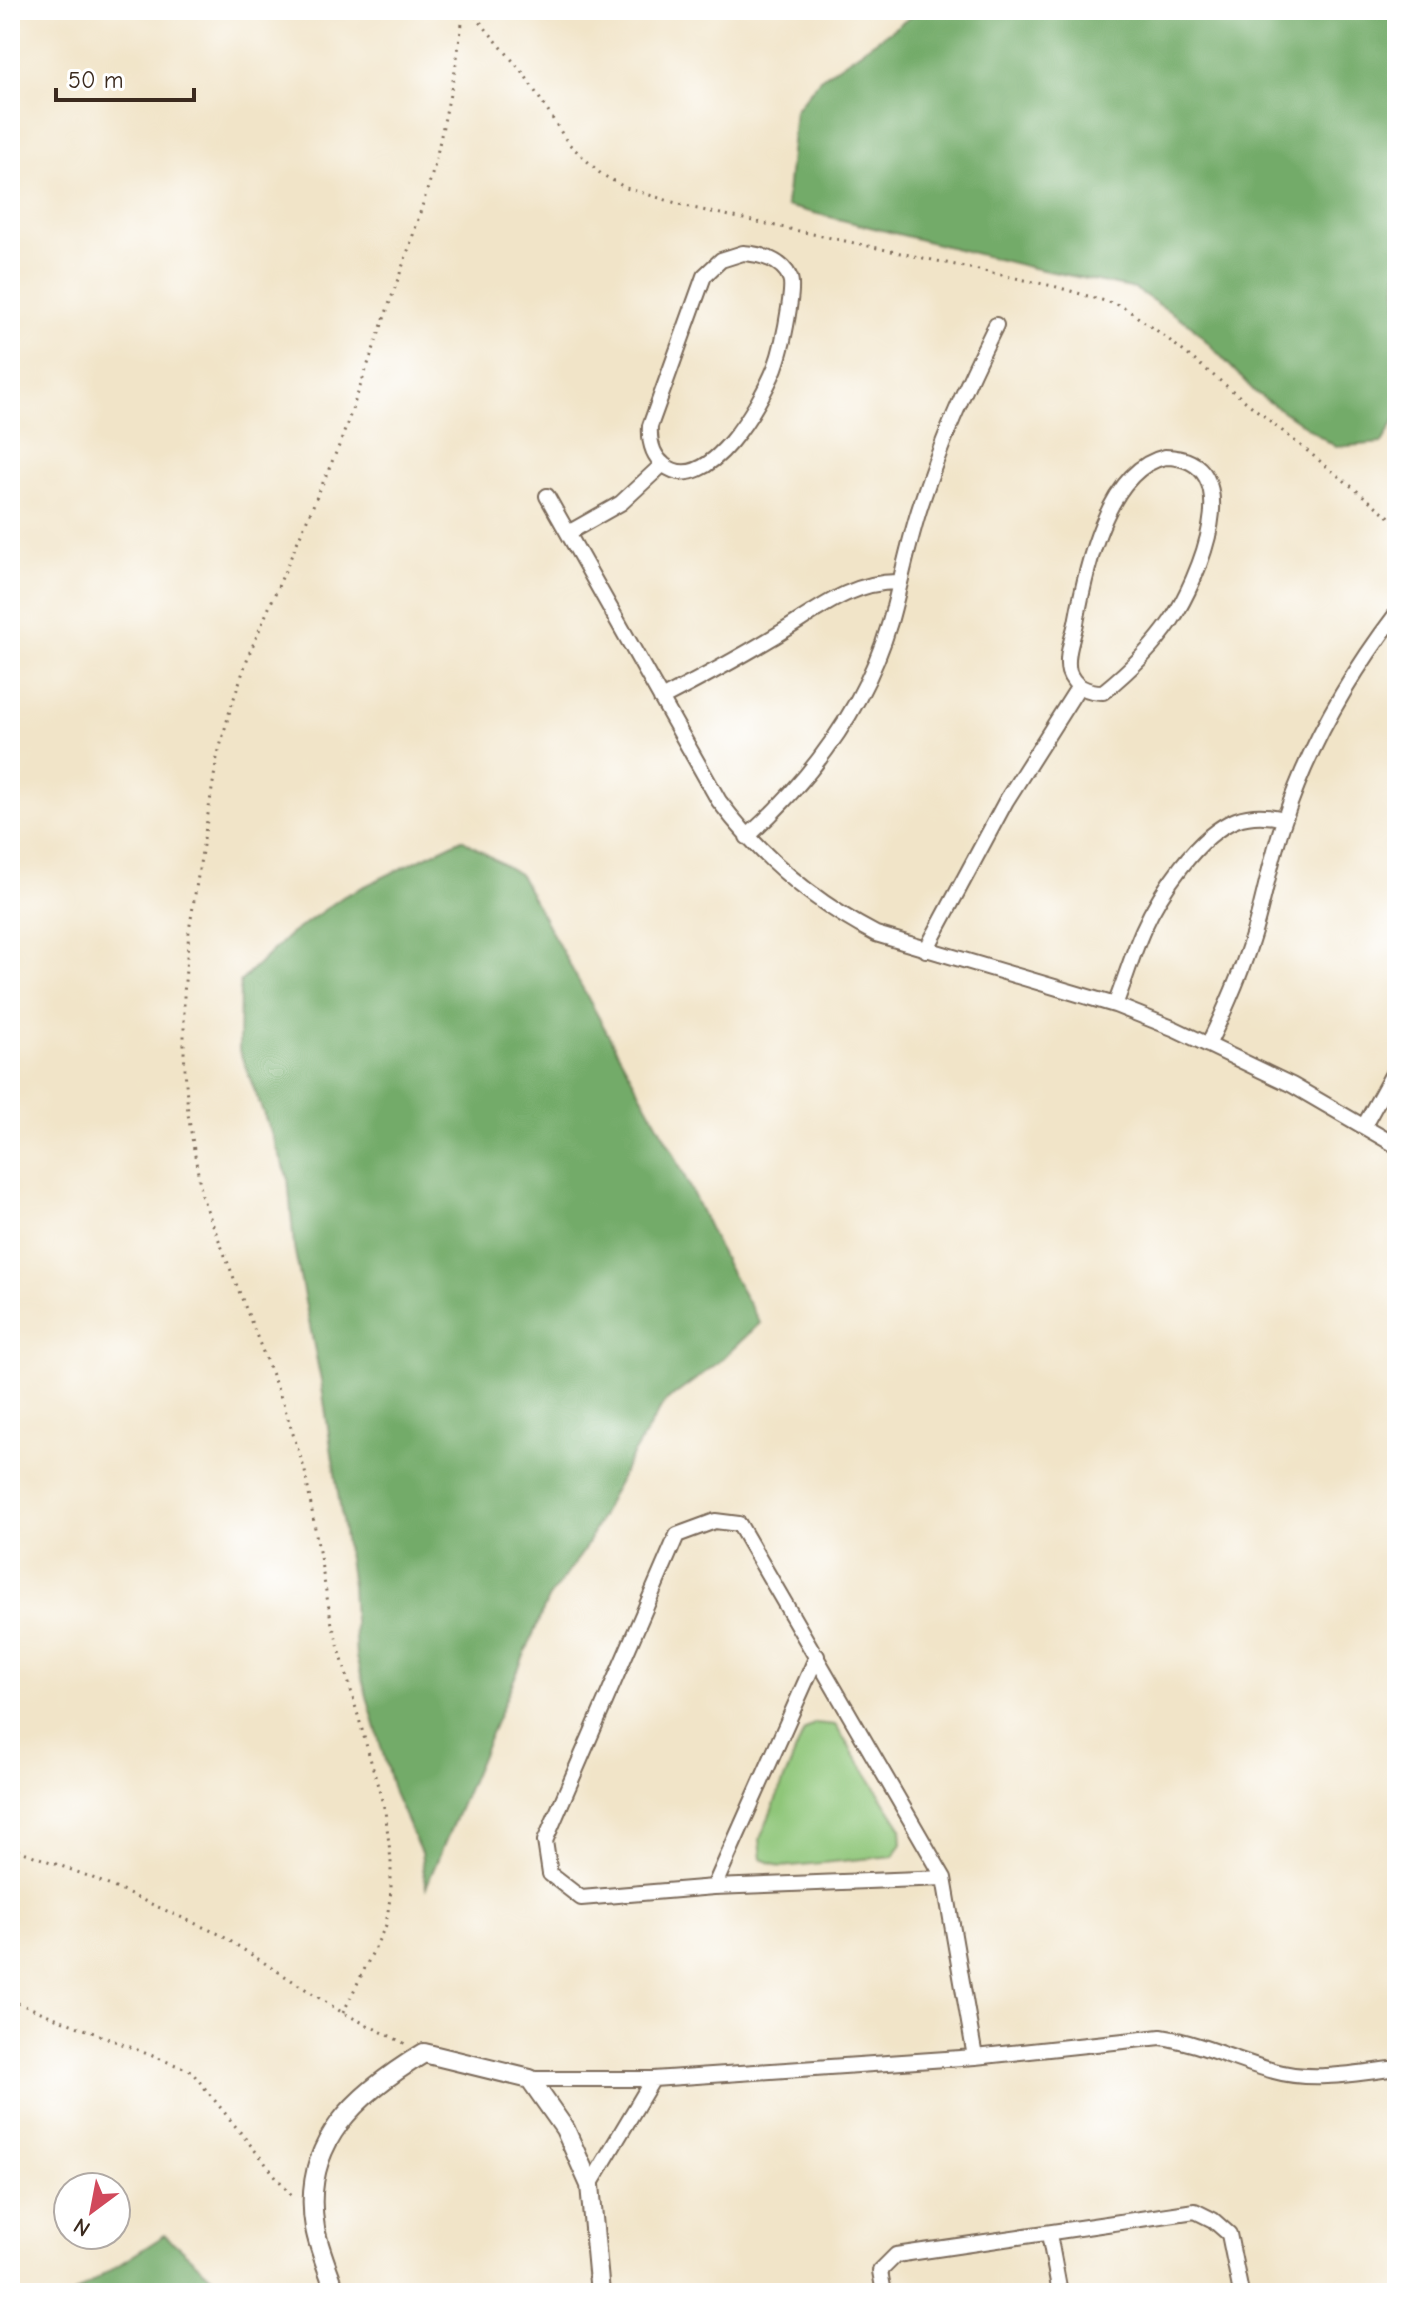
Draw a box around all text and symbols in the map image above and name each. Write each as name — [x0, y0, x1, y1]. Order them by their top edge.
scale bar — [56, 52, 194, 102]
text: 50 m — [68, 66, 124, 94]
north arrow — [52, 2171, 132, 2251]
text: N — [69, 2212, 95, 2242]

